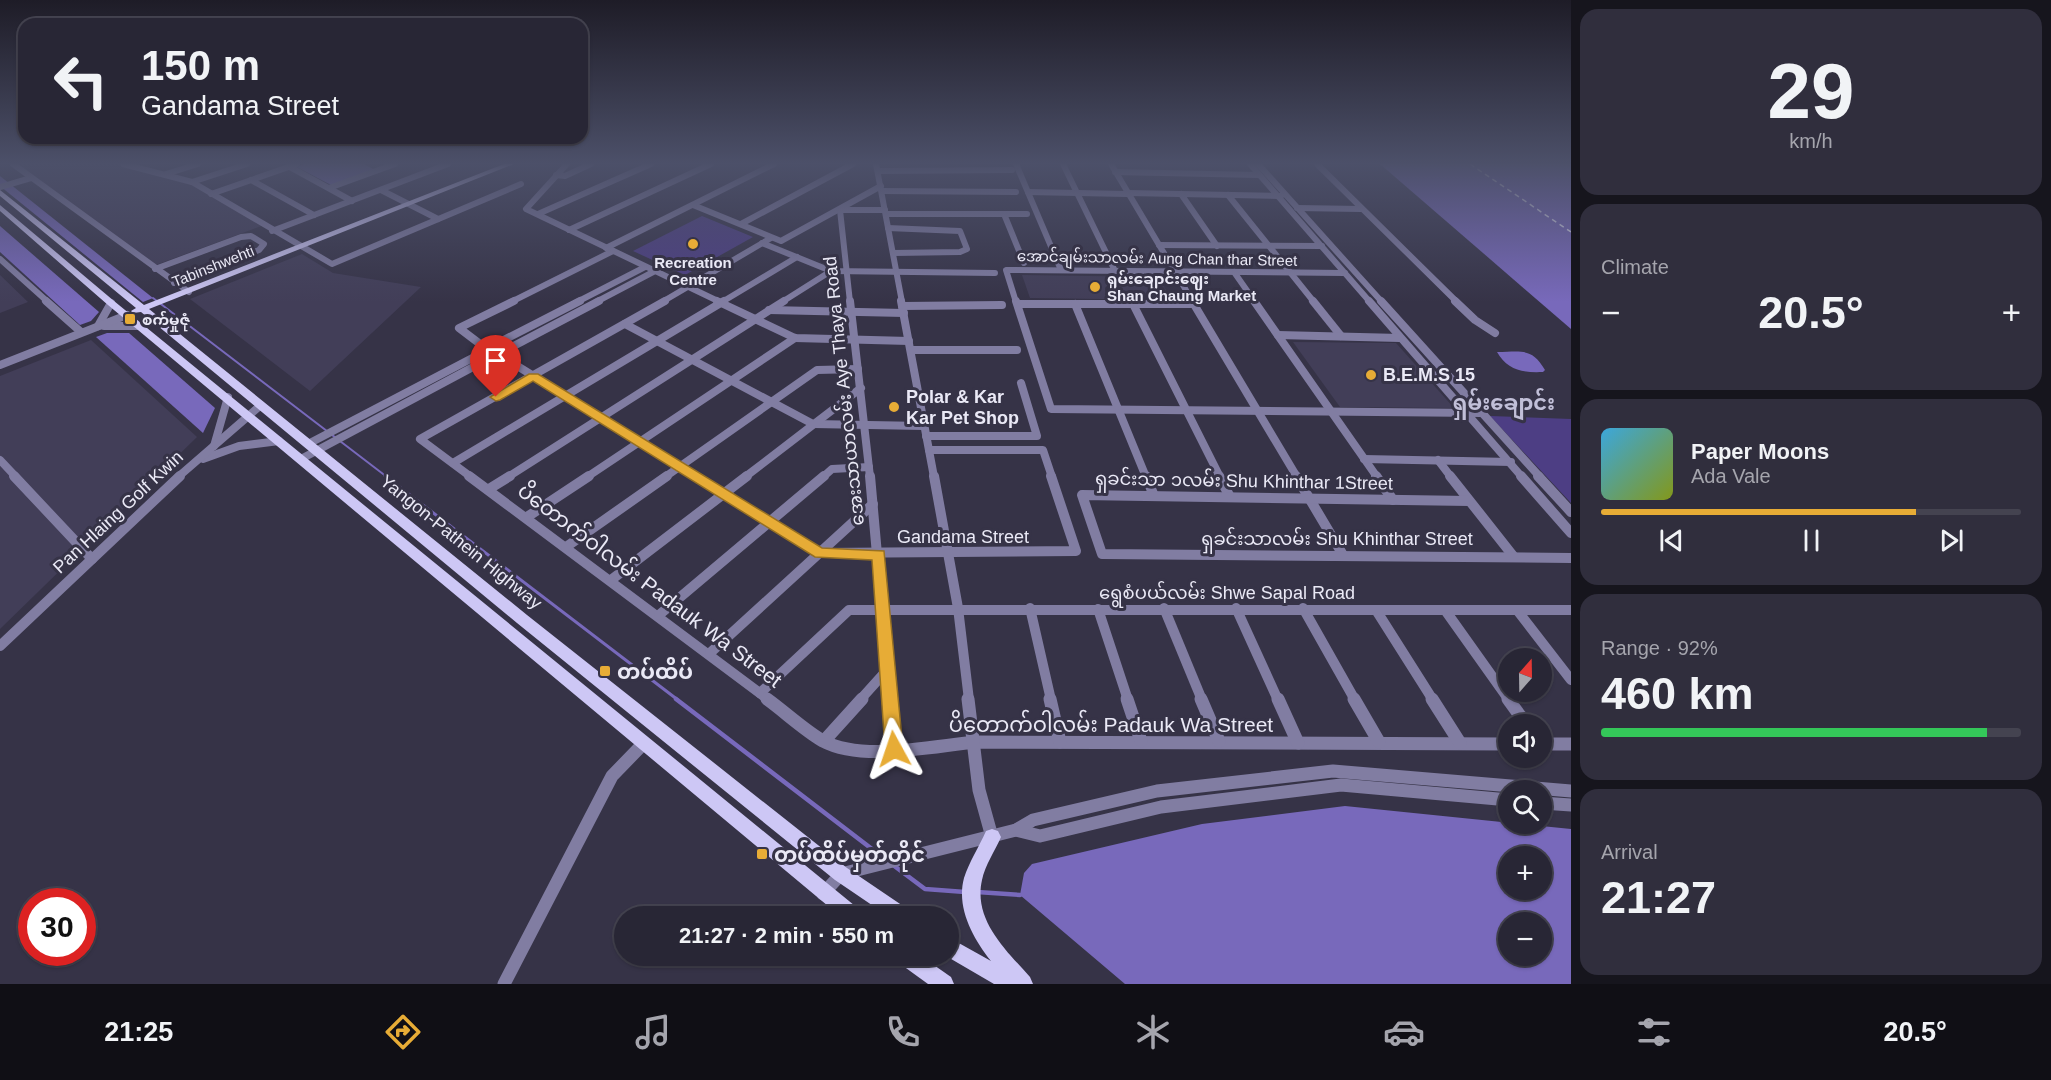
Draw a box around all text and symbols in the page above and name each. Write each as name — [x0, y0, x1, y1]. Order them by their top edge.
icon: left — [42, 42, 120, 120]
text: 150 m — [141, 42, 260, 89]
text: 29 — [1768, 47, 1854, 135]
text: Gandama Street — [141, 91, 339, 121]
text: km/h — [1789, 130, 1833, 152]
marker: Recreation Centre — [686, 237, 700, 251]
street label: Tabinshwehti — [170, 242, 256, 290]
street label: အောင်ချမ်းသာလမ်း Aung Chan thar Street — [1017, 246, 1298, 273]
place label: Recreation Centre — [654, 254, 732, 288]
street label: အေးသာယာလမ်း Aye Thaya Road — [817, 255, 868, 527]
text: Climate — [1601, 256, 1669, 278]
place label: ရှမ်းချောင်းဈေး Shan Chaung Market — [1107, 269, 1256, 304]
marker: ရှမ်းချောင်းဈေး Shan Chaung Market — [1088, 280, 1102, 294]
text: 20.5° — [1758, 287, 1864, 338]
text: − — [1601, 294, 1620, 331]
text: + — [2002, 294, 2021, 331]
place label: စက်မှုဇုံ — [142, 310, 191, 332]
marker: စက်မှုဇုံ — [123, 312, 137, 326]
pin — [470, 335, 521, 397]
icon: arrive — [479, 344, 512, 377]
place label: B.E.M.S 15 — [1383, 365, 1475, 385]
marker: B.E.M.S 15 — [1364, 368, 1378, 382]
place label: Polar & Kar Kar Pet Shop — [906, 387, 1019, 428]
district label: ရှမ်းချောင်း — [1453, 387, 1555, 421]
marker: Polar & Kar Kar Pet Shop — [887, 400, 901, 414]
text: Paper Moons — [1691, 439, 1829, 464]
street label: Pan Hlaing Golf Kwin — [49, 447, 187, 577]
street label: ရှခင်းသာ ၁လမ်း Shu Khinthar 1Street — [1095, 465, 1393, 499]
text: Ada Vale — [1691, 465, 1771, 487]
street label: Yangon-Pathein Highway — [376, 471, 546, 613]
street label: ပိတောက်ဝါလမ်း Padauk Wa Street — [514, 475, 789, 692]
icon: previous — [1655, 524, 1688, 557]
icon: pause — [1795, 524, 1828, 557]
icon: next — [1935, 524, 1968, 557]
street label: ရှခင်းသာလမ်း Shu Khinthar Street — [1201, 526, 1473, 554]
street label: Gandama Street — [897, 527, 1029, 547]
street label: ရွေစံပယ်လမ်း Shwe Sapal Road — [1099, 580, 1355, 608]
text: Range · 92% — [1601, 637, 1718, 659]
north arrow — [1498, 648, 1552, 702]
map controls — [1498, 648, 1552, 966]
place label: တပ်ထိပ် — [617, 656, 693, 683]
marker: တပ်ထိပ် — [598, 664, 612, 678]
text: 460 km — [1601, 668, 1754, 719]
street label: ပိတောက်ဝါလမ်း Padauk Wa Street — [949, 709, 1273, 736]
button: sound — [1498, 714, 1552, 768]
position arrow — [862, 717, 926, 781]
button: search — [1498, 780, 1552, 834]
place label: တပ်ထိပ်မှတ်တိုင် — [774, 839, 925, 872]
text: Arrival — [1601, 841, 1658, 863]
button: + — [1498, 846, 1552, 900]
marker: တပ်ထိပ်မှတ်တိုင် — [755, 847, 769, 861]
text: 21:27 — [1601, 872, 1716, 923]
speed limit sign: 30 — [18, 888, 96, 966]
button: − — [1498, 912, 1552, 966]
text: 21:27 · 2 min · 550 m — [679, 923, 894, 948]
icon: directions — [382, 1011, 424, 1053]
icon: music — [632, 1011, 674, 1053]
icon: phone — [882, 1011, 924, 1053]
icon: climate — [1132, 1011, 1174, 1053]
icon: car — [1383, 1011, 1425, 1053]
icon: filters — [1633, 1011, 1675, 1053]
text: 21:25 — [104, 1017, 173, 1047]
text: 20.5° — [1883, 1017, 1947, 1047]

